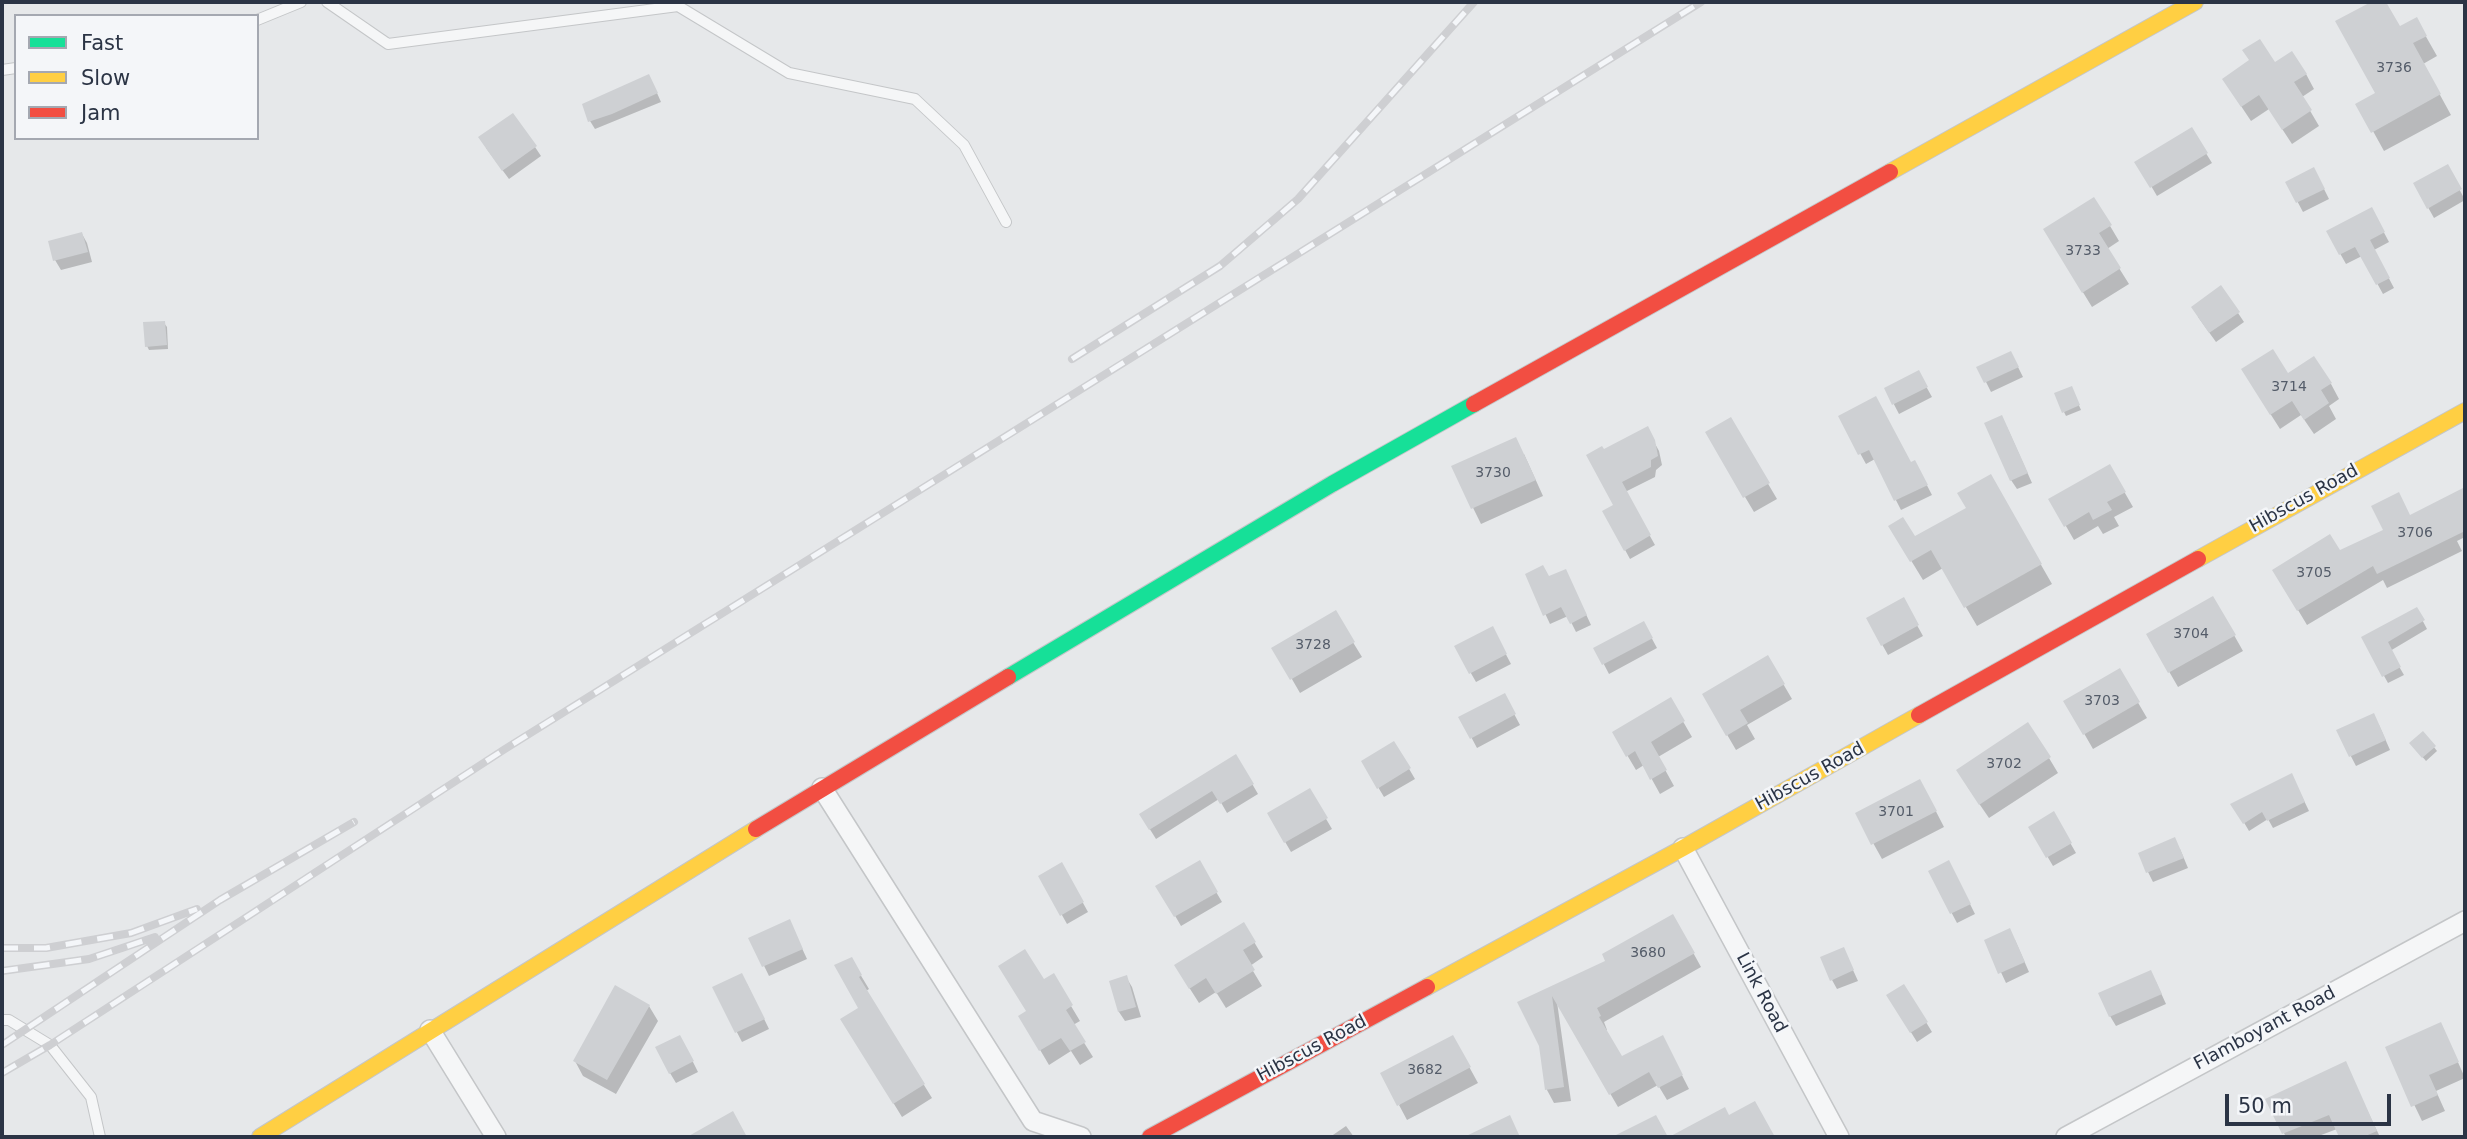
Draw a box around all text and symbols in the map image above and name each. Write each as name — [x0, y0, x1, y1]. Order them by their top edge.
legend — [14, 14, 259, 140]
text: Fast — [81, 31, 123, 55]
house number: 3736 — [2376, 60, 2412, 76]
text: Slow — [81, 66, 130, 90]
text: Jam — [81, 101, 121, 125]
house number: 3733 — [2065, 243, 2101, 259]
house number: 3714 — [2271, 379, 2307, 395]
street label: Hibscus Road — [2246, 460, 2362, 538]
house number: 3730 — [1475, 465, 1511, 481]
house number: 3706 — [2397, 525, 2433, 541]
house number: 3705 — [2296, 565, 2332, 581]
house number: 3704 — [2173, 626, 2209, 642]
house number: 3728 — [1295, 637, 1331, 653]
house number: 3703 — [2084, 693, 2120, 709]
street label: Hibscus Road — [1752, 738, 1868, 816]
house number: 3702 — [1986, 756, 2022, 772]
house number: 3701 — [1878, 804, 1914, 820]
house number: 3680 — [1630, 945, 1666, 961]
street label: Link Road — [1731, 949, 1791, 1037]
street label: Flamboyant Road — [2190, 983, 2340, 1075]
street label: Hibscus Road — [1254, 1011, 1370, 1087]
house number: 3682 — [1407, 1062, 1443, 1078]
scale bar — [2229, 1080, 2395, 1124]
text: 50 m — [2238, 1094, 2292, 1118]

